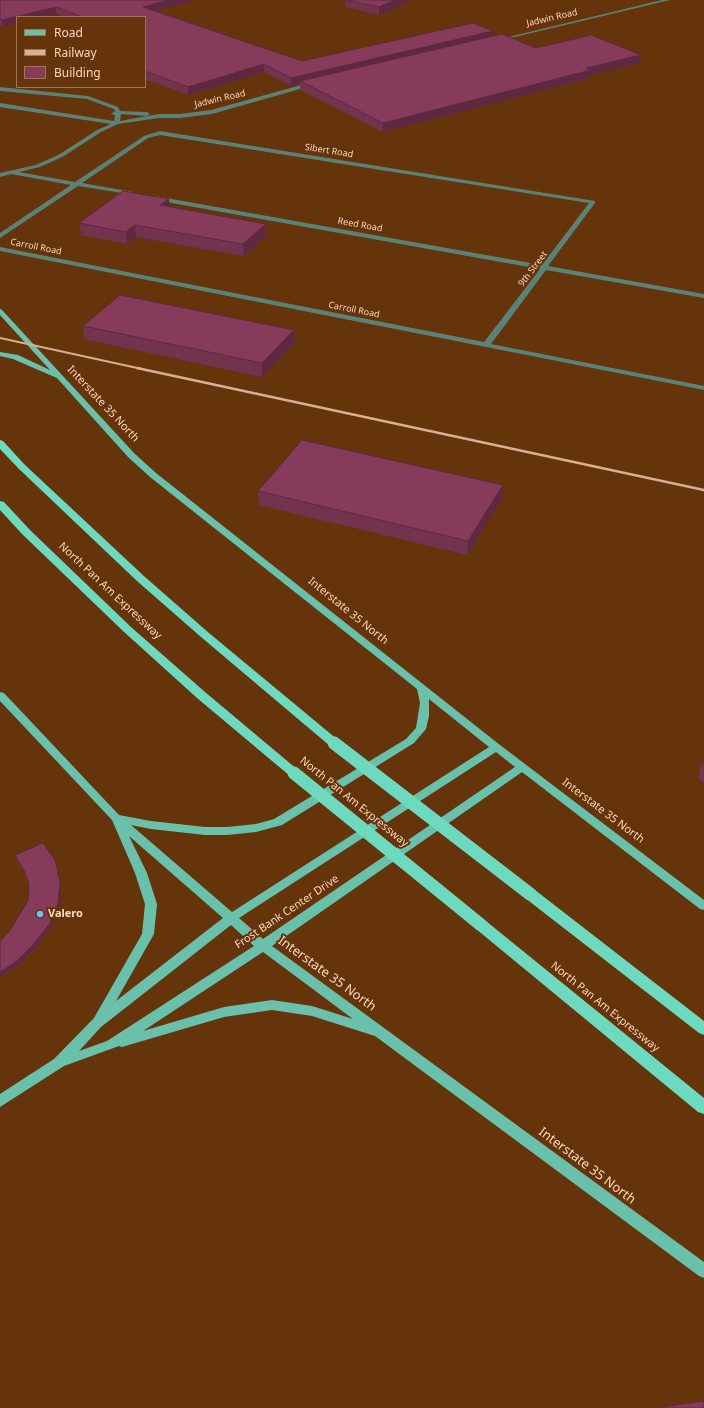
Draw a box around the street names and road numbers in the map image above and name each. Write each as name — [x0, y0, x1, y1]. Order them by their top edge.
street label: Jadwin Road — [525, 7, 579, 29]
street label: Jadwin Road — [193, 88, 247, 110]
street label: Sibert Road — [304, 142, 354, 160]
street label: Reed Road — [337, 216, 383, 234]
street label: Carroll Road — [9, 237, 63, 257]
street label: 9th Street — [516, 249, 550, 289]
street label: Carroll Road — [327, 300, 381, 320]
street label: Interstate 35 North — [64, 363, 142, 445]
street label: North Pan Am Expressway — [56, 540, 164, 642]
street label: Interstate 35 North — [305, 575, 391, 647]
street label: North Pan Am Expressway — [297, 754, 411, 850]
street label: Interstate 35 North — [559, 776, 647, 846]
street label: Frost Bank Center Drive — [233, 872, 341, 952]
street label: Interstate 35 North — [275, 933, 379, 1015]
street label: North Pan Am Expressway — [548, 959, 662, 1055]
street label: Interstate 35 North — [535, 1124, 639, 1208]

